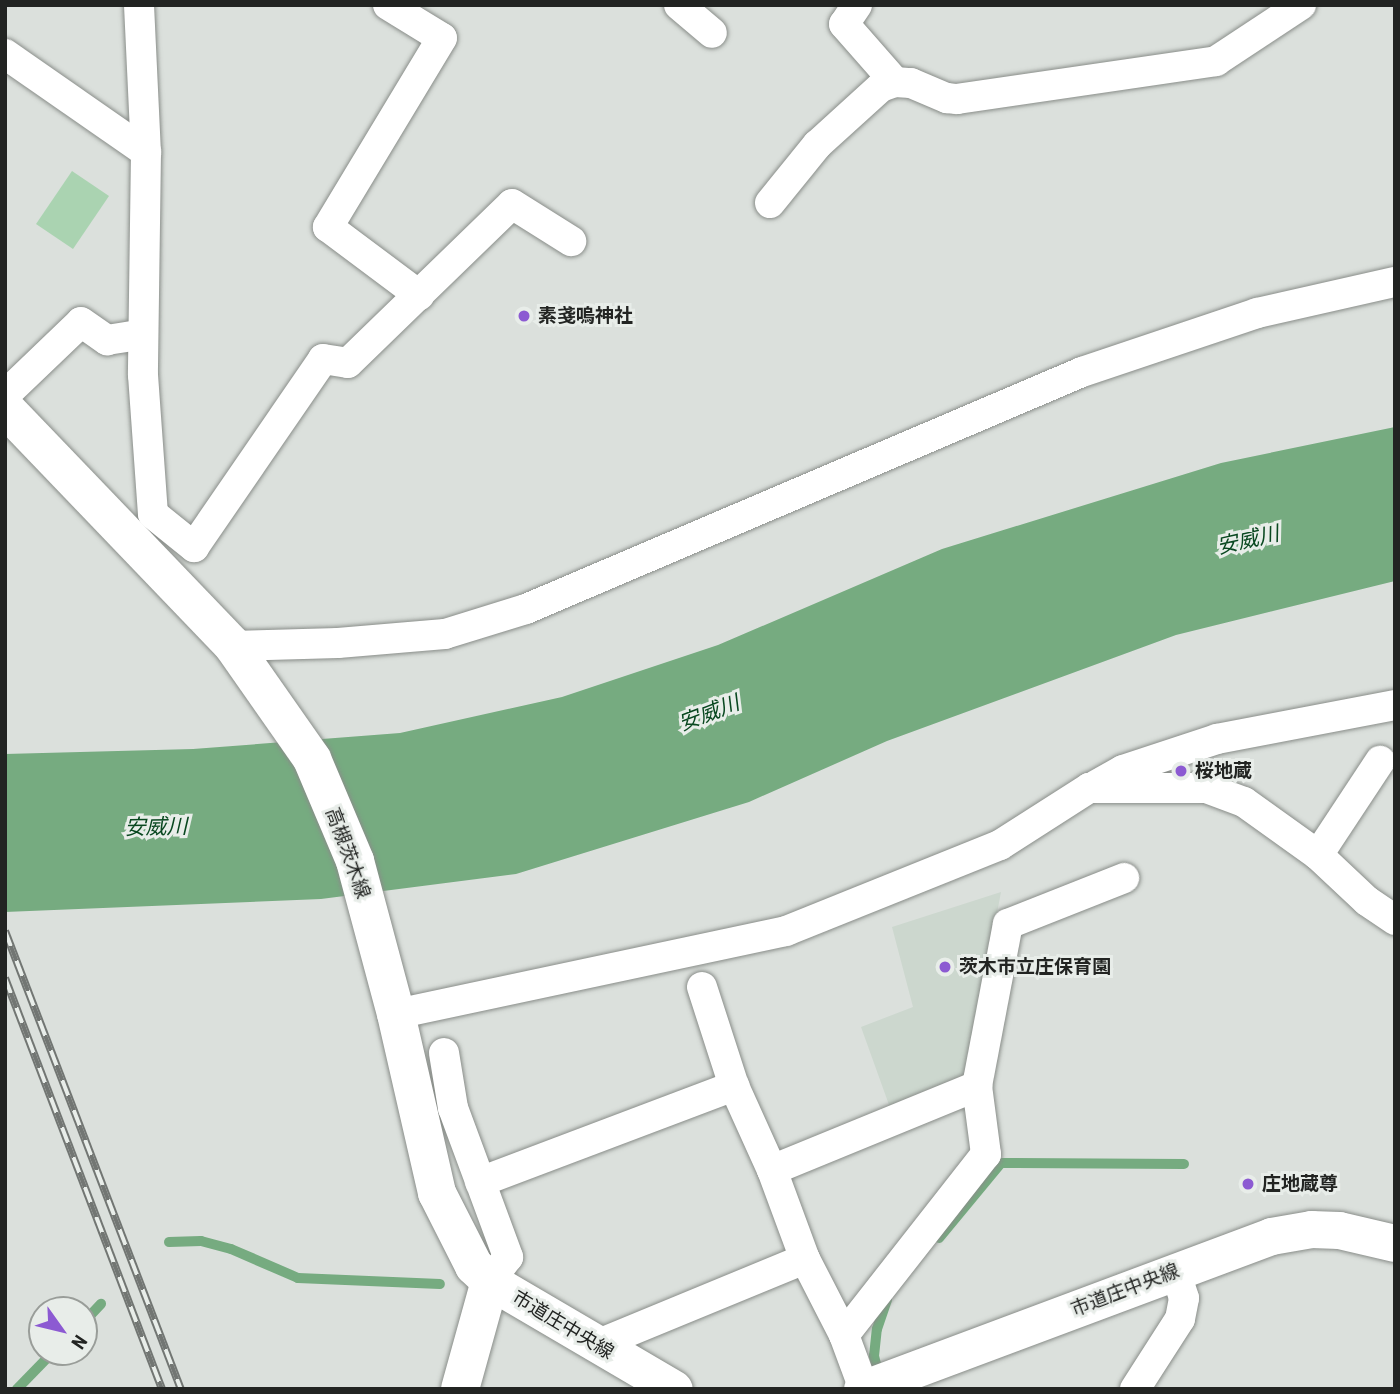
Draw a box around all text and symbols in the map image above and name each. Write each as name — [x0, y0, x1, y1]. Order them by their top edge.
place label: 素戔嗚神社 — [538, 305, 633, 327]
marker: 素戔嗚神社 — [516, 308, 532, 324]
water label: 安威川 — [1214, 521, 1282, 559]
water label: 安威川 — [675, 690, 743, 736]
place label: 桜地蔵 — [1195, 760, 1252, 782]
marker: 桜地蔵 — [1173, 763, 1189, 779]
street label: 高槻茨木線 — [321, 804, 375, 902]
water label: 安威川 — [124, 814, 188, 840]
place label: 茨木市立庄保育園 — [959, 956, 1111, 978]
marker: 茨木市立庄保育園 — [937, 959, 953, 975]
place label: 庄地蔵尊 — [1262, 1173, 1338, 1195]
marker: 庄地蔵尊 — [1240, 1176, 1256, 1192]
street label: 市道庄中央線 — [1068, 1259, 1182, 1321]
street label: 市道庄中央線 — [508, 1286, 618, 1364]
north arrow — [28, 1296, 98, 1366]
text: N — [66, 1331, 92, 1353]

